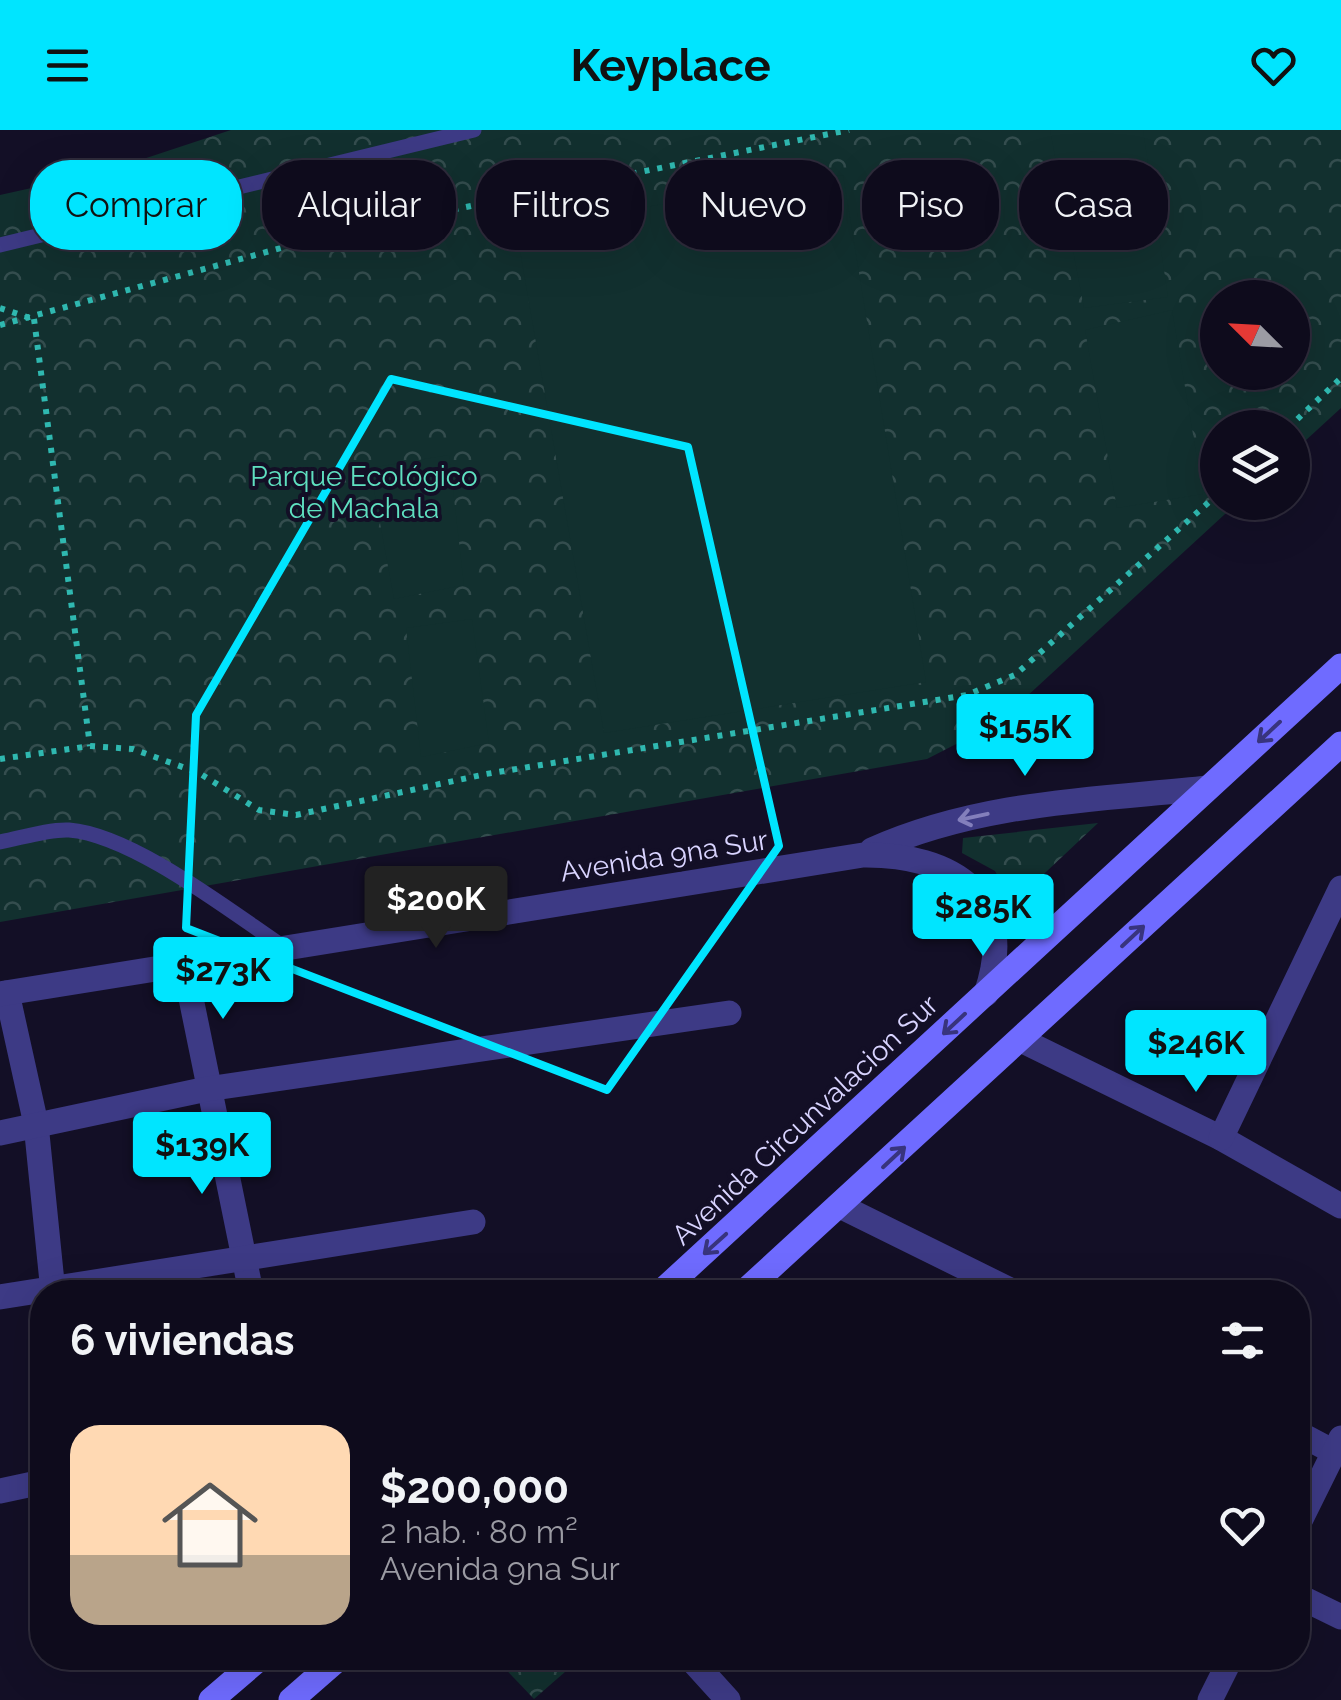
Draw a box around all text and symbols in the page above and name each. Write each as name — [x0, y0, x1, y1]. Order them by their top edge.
icon: menu — [40, 38, 95, 93]
icon: heart — [1246, 38, 1301, 93]
text: Keyplace — [570, 39, 771, 92]
chip: Comprar — [30, 160, 242, 250]
chip: Alquilar — [262, 160, 456, 250]
chip: Filtros — [476, 160, 645, 250]
chip: Nuevo — [665, 160, 842, 250]
chip: Piso — [862, 160, 999, 250]
chip: Casa — [1019, 160, 1168, 250]
north arrow — [1200, 280, 1310, 390]
map controls — [1200, 280, 1310, 520]
button: layers — [1200, 410, 1310, 520]
park label: Parque Ecológico de Machala — [250, 460, 478, 525]
pin: $155K — [955, 694, 1095, 779]
text: $155K — [979, 708, 1071, 745]
one-way arrow — [1258, 720, 1282, 744]
one-way arrow — [957, 808, 989, 827]
street label: Avenida 9na Sur — [558, 823, 770, 889]
pin: $200K — [366, 866, 506, 951]
pin: $285K — [913, 874, 1053, 959]
text: $200K — [386, 880, 486, 917]
text: $285K — [935, 888, 1031, 925]
one-way arrow — [1120, 925, 1145, 948]
pin: $273K — [153, 937, 293, 1022]
text: $273K — [175, 951, 271, 988]
street label: Avenida Circunvalacion Sur — [665, 988, 945, 1252]
pin: $246K — [1126, 1010, 1266, 1095]
one-way arrow — [942, 1012, 967, 1035]
text: $246K — [1147, 1024, 1245, 1061]
pin: $139K — [132, 1112, 272, 1197]
text: $139K — [155, 1126, 249, 1163]
one-way arrow — [881, 1146, 906, 1169]
one-way arrow — [703, 1233, 728, 1256]
icon: filters — [1215, 1313, 1270, 1368]
text: 6 viviendas — [70, 1316, 295, 1365]
text: $200,000 — [380, 1464, 569, 1513]
icon: home — [150, 1465, 270, 1585]
icon: heart — [1215, 1498, 1270, 1553]
text: 2 hab. · 80 m² — [380, 1513, 578, 1550]
text: Avenida 9na Sur — [380, 1550, 620, 1587]

